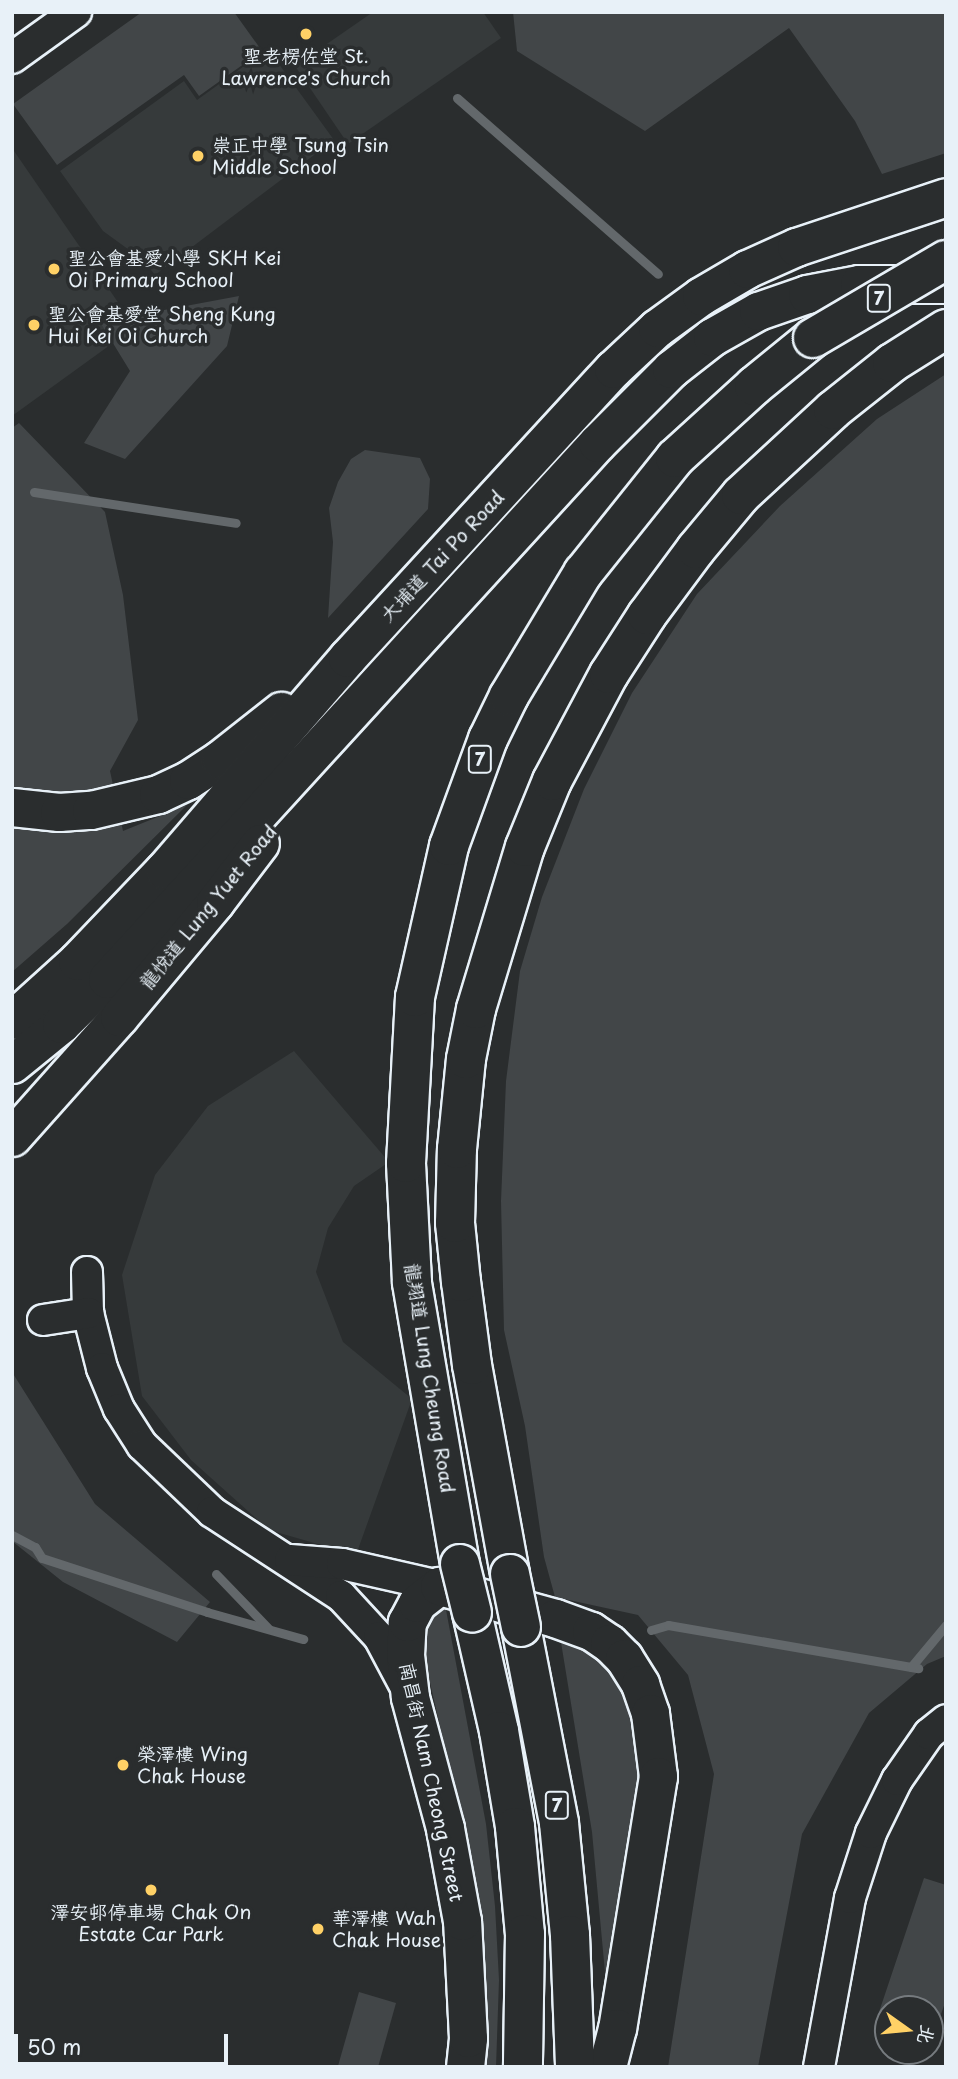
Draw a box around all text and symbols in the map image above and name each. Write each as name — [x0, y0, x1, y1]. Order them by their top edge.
marker: 聖老楞佐堂 St. Lawrence's Church — [298, 26, 314, 42]
place label: 聖老楞佐堂 St. Lawrence's Church — [221, 45, 391, 89]
place label: 崇正中學 Tsung Tsin Middle School — [212, 134, 388, 178]
marker: 崇正中學 Tsung Tsin Middle School — [190, 148, 206, 164]
place label: 聖公會基愛小學 SKH Kei Oi Primary School — [68, 247, 280, 291]
marker: 聖公會基愛小學 SKH Kei Oi Primary School — [46, 261, 62, 277]
road number: 7 — [867, 284, 891, 312]
place label: 聖公會基愛堂 Sheng Kung Hui Kei Oi Church — [48, 303, 277, 347]
marker: 聖公會基愛堂 Sheng Kung Hui Kei Oi Church — [26, 317, 42, 333]
street label: 大埔道 Tai Po Road — [376, 486, 508, 626]
road number: 7 — [468, 744, 492, 774]
street label: 龍悅道 Lung Yuet Road — [134, 820, 282, 994]
street label: 龍翔道 Lung Cheung Road — [400, 1260, 460, 1496]
street label: 南昌街 Nam Cheong Street — [395, 1660, 469, 1904]
place label: 榮澤樓 Wing Chak House — [137, 1743, 248, 1787]
marker: 榮澤樓 Wing Chak House — [115, 1757, 131, 1773]
road number: 7 — [545, 1790, 569, 1819]
marker: 澤安邨停車場 Chak On Estate Car Park — [143, 1882, 159, 1898]
place label: 澤安邨停車場 Chak On Estate Car Park — [50, 1901, 252, 1945]
place label: 華澤樓 Wah Chak House — [332, 1907, 442, 1951]
marker: 華澤樓 Wah Chak House — [310, 1921, 326, 1937]
north arrow — [874, 1995, 944, 2065]
scale bar — [18, 2020, 231, 2064]
text: 北 — [911, 2022, 943, 2048]
text: 50 m — [27, 2030, 81, 2062]

